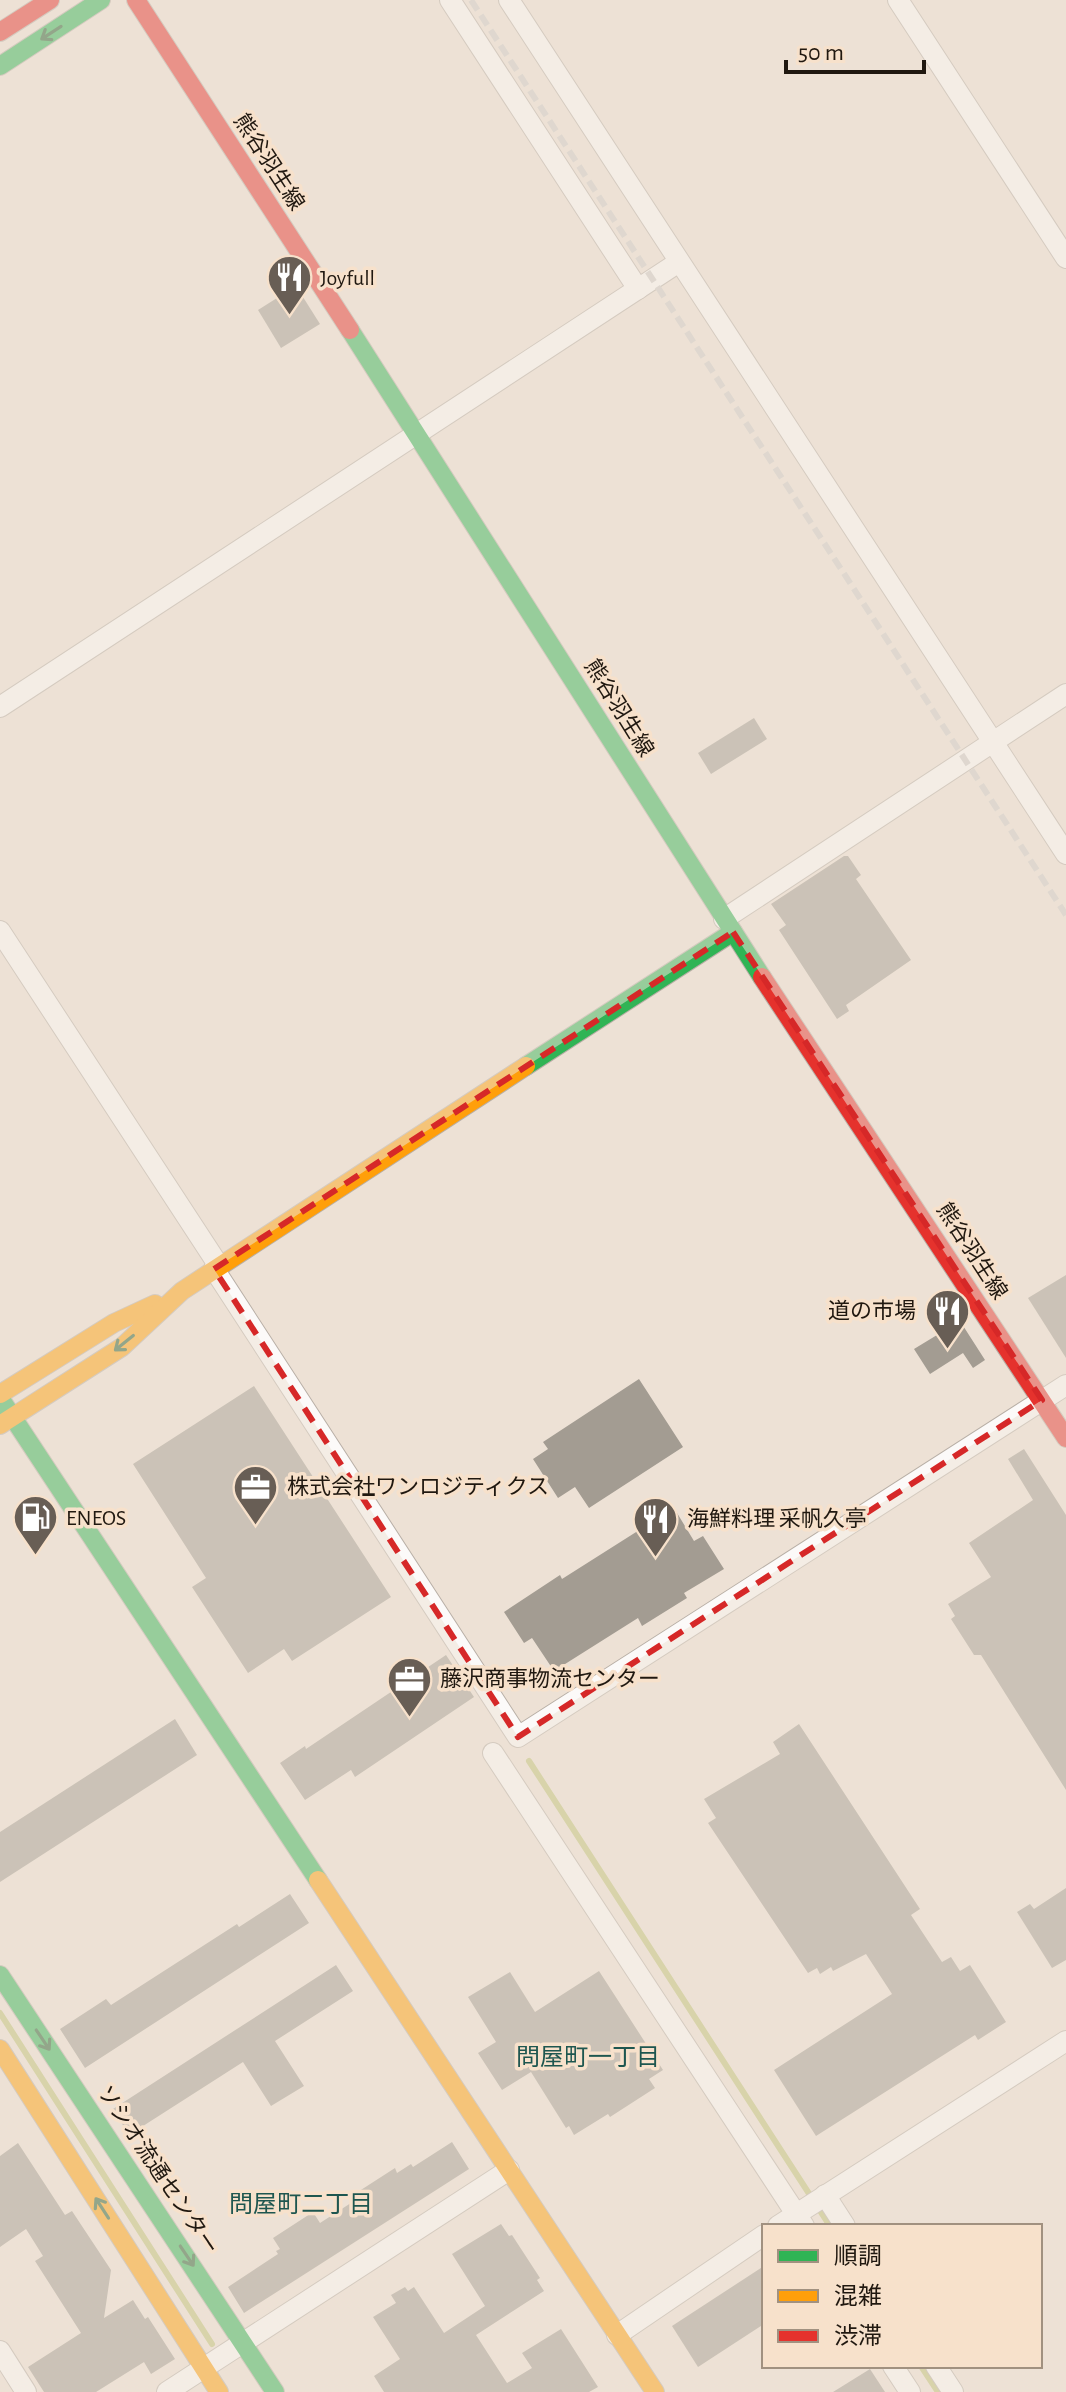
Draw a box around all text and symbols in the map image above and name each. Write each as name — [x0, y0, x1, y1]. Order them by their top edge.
scale bar — [786, 24, 924, 74]
one-way arrow — [40, 25, 62, 42]
text: 50 m — [798, 41, 844, 65]
street label: 熊谷羽生線 — [230, 109, 309, 214]
restaurant icon: Joyfull — [265, 254, 313, 317]
place label: Joyfull — [320, 267, 375, 289]
street label: 熊谷羽生線 — [581, 655, 658, 760]
street label: 熊谷羽生線 — [933, 1198, 1012, 1303]
restaurant icon: 道の市場 — [923, 1287, 971, 1350]
place label: 道の市場 — [828, 1299, 916, 1322]
one-way arrow — [114, 1334, 135, 1352]
office icon: 株式会社ワンロジティクス — [232, 1463, 280, 1526]
place label: 株式会社ワンロジティクス — [287, 1475, 549, 1498]
fuel station icon: ENEOS — [11, 1494, 59, 1557]
restaurant icon: 海鮮料理 采帆久亭 — [632, 1495, 680, 1558]
place label: ENEOS — [66, 1507, 126, 1529]
place label: 海鮮料理 采帆久亭 — [687, 1507, 867, 1530]
office icon: 藤沢商事物流センター — [385, 1655, 433, 1718]
place label: 藤沢商事物流センター — [440, 1667, 660, 1690]
one-way arrow — [35, 2028, 51, 2050]
district label: 問屋町一丁目 — [516, 2045, 660, 2070]
street label: ソシオ流通センター — [94, 2081, 223, 2258]
district label: 問屋町二丁目 — [229, 2192, 373, 2217]
one-way arrow — [93, 2198, 110, 2220]
legend — [762, 2224, 1042, 2368]
text: 順調 — [834, 2244, 882, 2269]
one-way arrow — [179, 2245, 195, 2267]
text: 混雑 — [834, 2283, 882, 2309]
text: 渋滞 — [834, 2323, 882, 2349]

